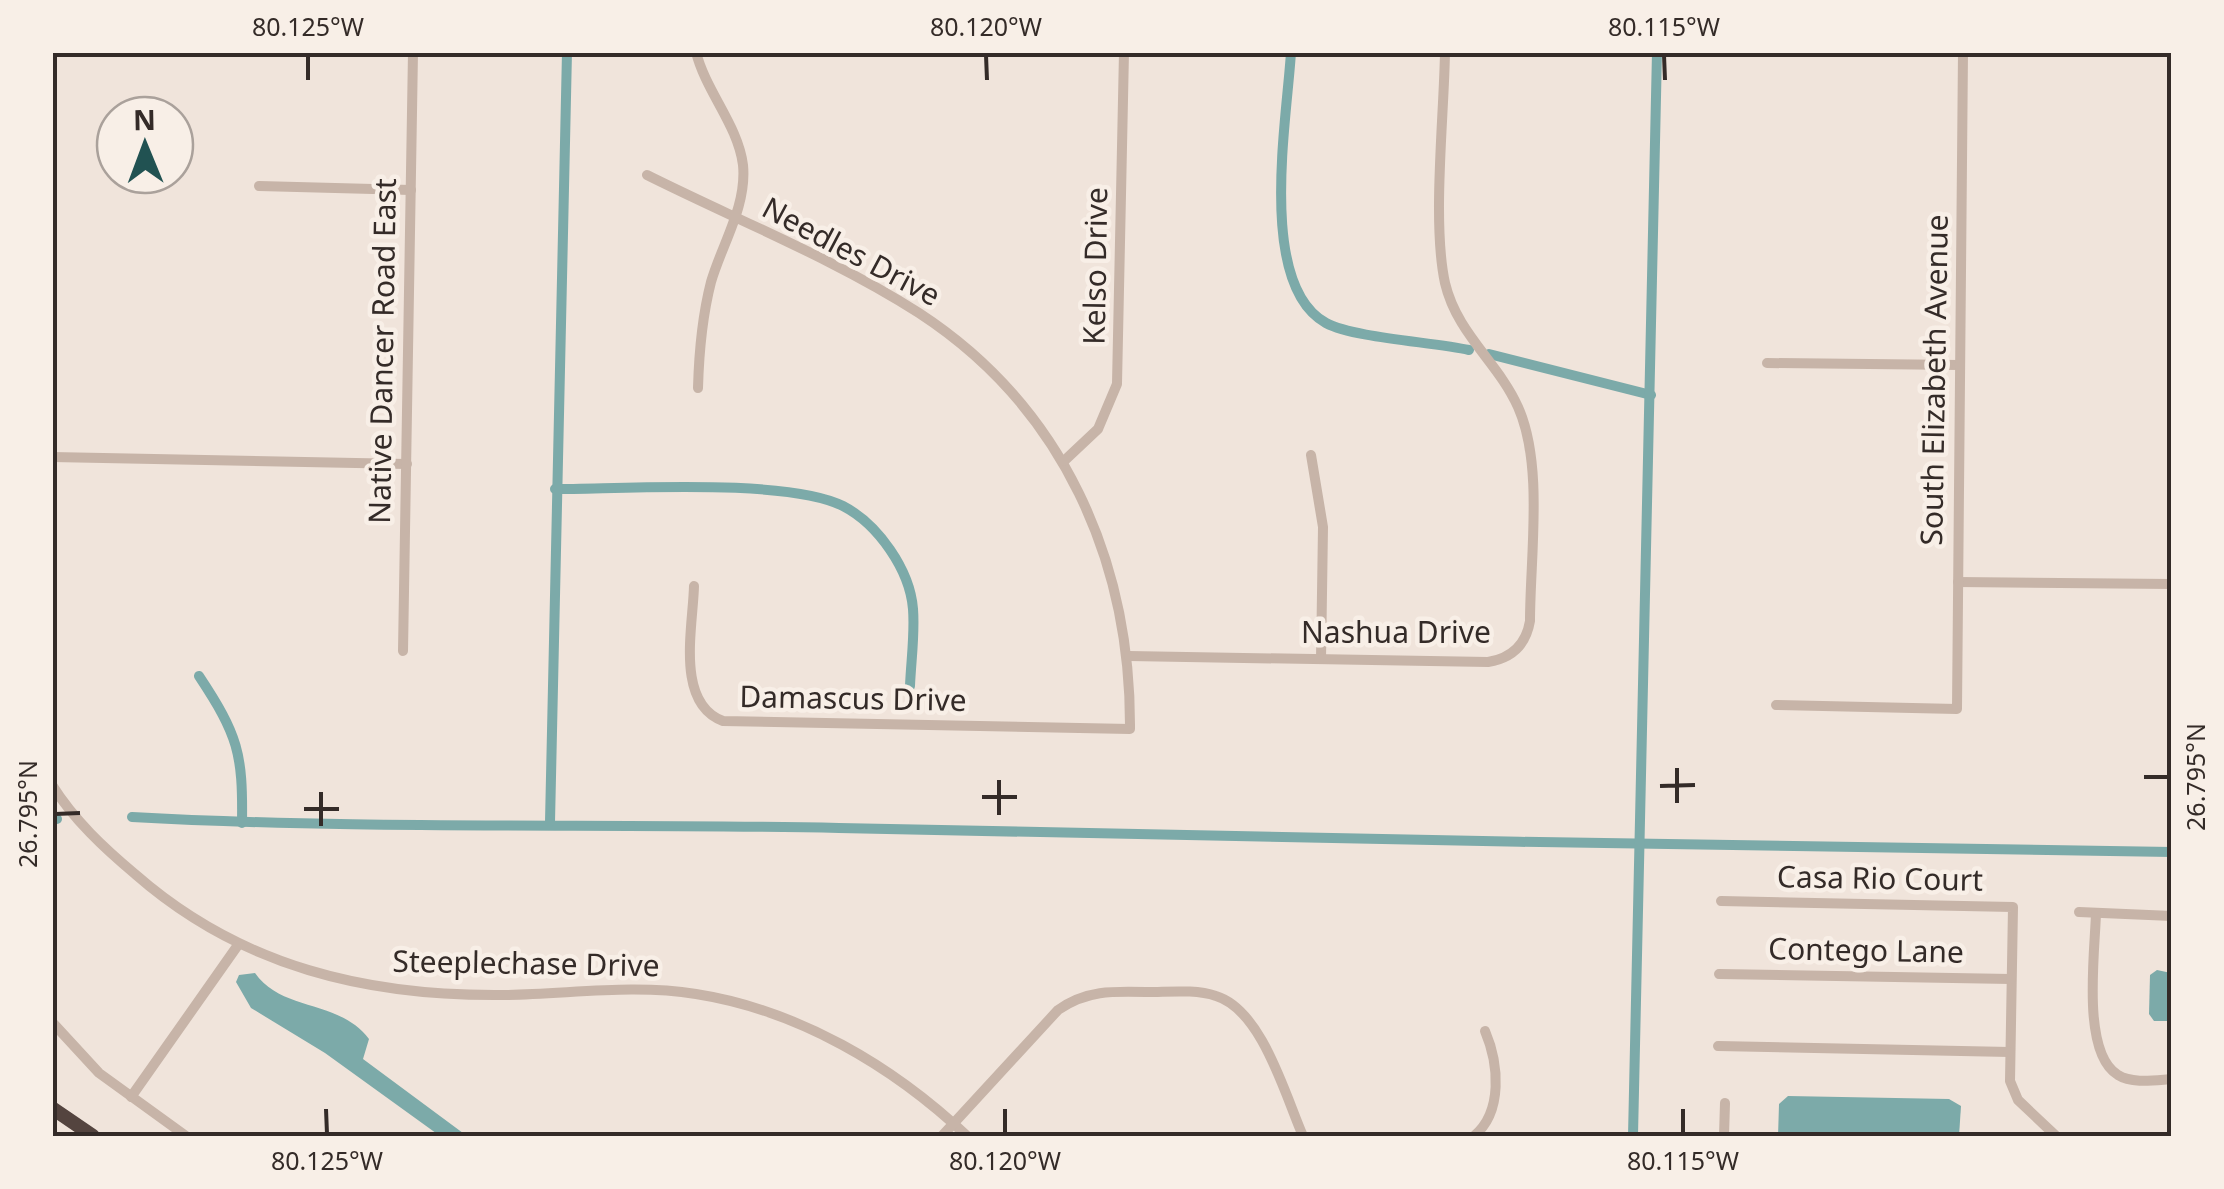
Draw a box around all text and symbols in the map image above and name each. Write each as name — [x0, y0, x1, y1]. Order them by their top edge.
text: 80.125°W — [252, 9, 364, 43]
text: 80.120°W — [930, 9, 1042, 43]
text: 80.115°W — [1608, 9, 1720, 43]
north arrow — [95, 95, 195, 195]
text: N — [133, 100, 156, 138]
street label: Native Dancer Road East — [358, 178, 405, 524]
street label: Needles Drive — [755, 187, 948, 315]
street label: Kelso Drive — [1073, 187, 1116, 345]
street label: South Elizabeth Avenue — [1910, 214, 1957, 546]
street label: Nashua Drive — [1301, 611, 1491, 652]
street label: Damascus Drive — [739, 675, 967, 720]
text: 26.795°N — [2178, 723, 2212, 831]
text: 26.795°N — [10, 760, 44, 868]
street label: Casa Rio Court — [1777, 855, 1984, 900]
street label: Contego Lane — [1768, 927, 1964, 972]
street label: Steeplechase Drive — [392, 940, 660, 985]
text: 80.125°W — [271, 1143, 383, 1177]
text: 80.120°W — [949, 1143, 1061, 1177]
text: 80.115°W — [1627, 1143, 1739, 1177]

